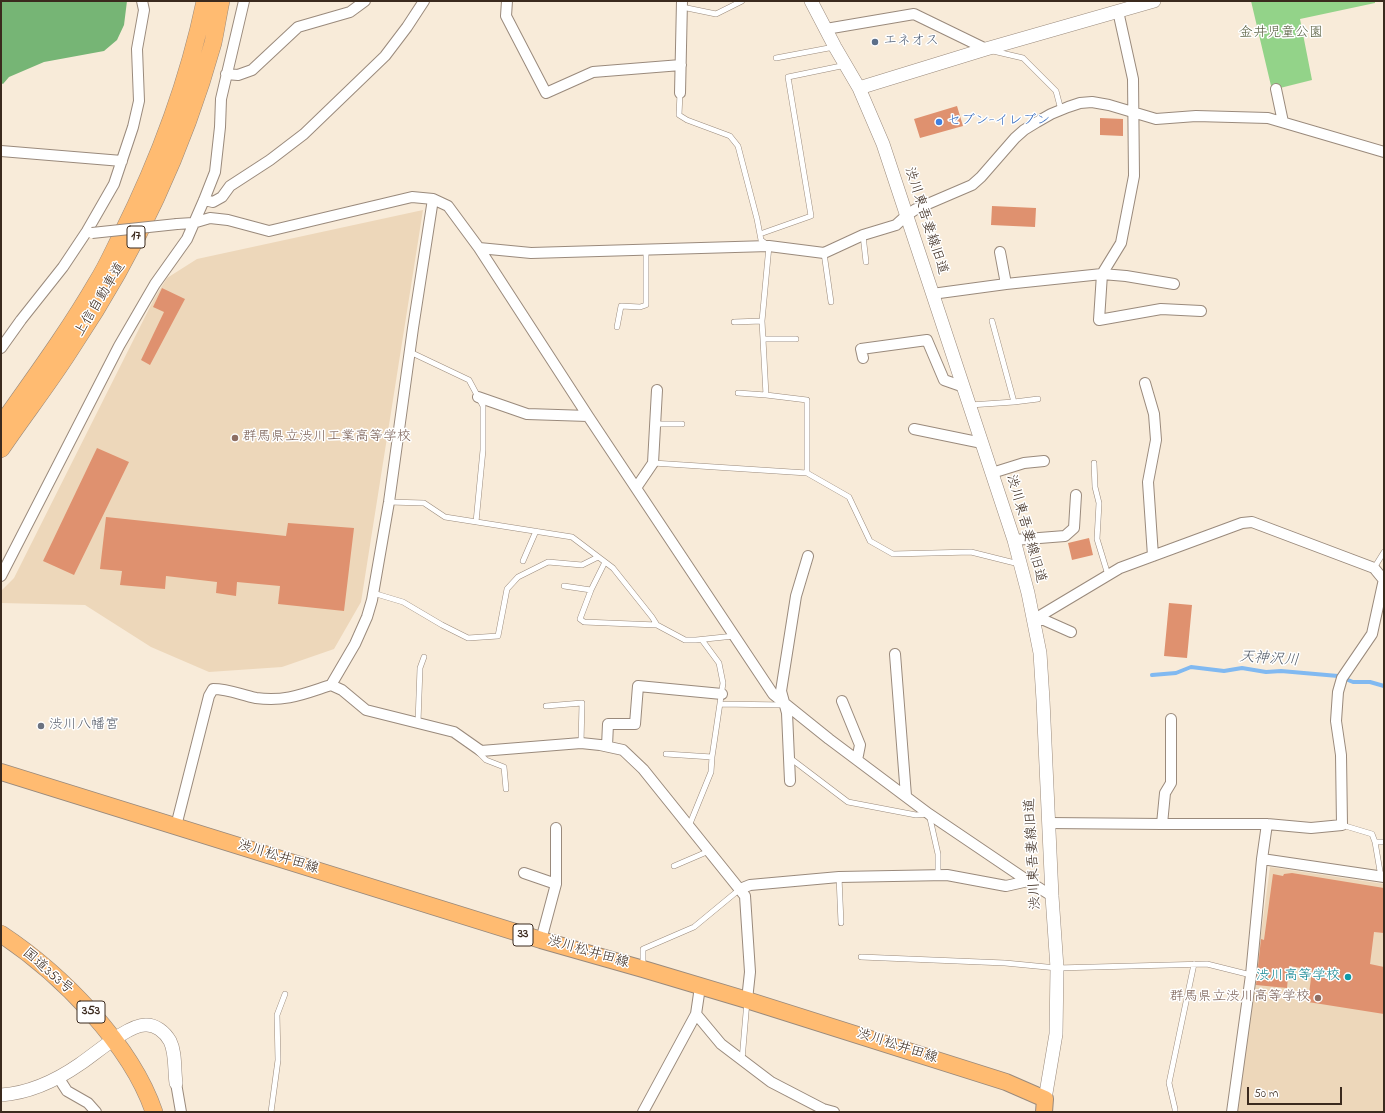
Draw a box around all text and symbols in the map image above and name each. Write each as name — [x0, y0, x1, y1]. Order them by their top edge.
park label: 金井児童公園 — [1239, 26, 1323, 42]
place label: エネオス — [883, 34, 939, 50]
marker: エネオス — [870, 37, 880, 47]
place label: セブン-イレブン — [947, 114, 1050, 130]
marker: セブン-イレブン — [934, 117, 944, 127]
street label: 渋川東吾妻線旧道 — [900, 165, 950, 277]
road number: 17 — [127, 226, 145, 248]
street label: 上信自動車道 — [72, 260, 130, 340]
place label: 群馬県立渋川工業高等学校 — [243, 430, 411, 446]
marker: 群馬県立渋川工業高等学校 — [230, 433, 240, 443]
street label: 渋川東吾妻線旧道 — [1001, 473, 1049, 585]
water label: 天神沢川 — [1238, 649, 1300, 671]
place label: 渋川八幡宮 — [49, 718, 119, 734]
marker: 渋川八幡宮 — [36, 721, 46, 731]
street label: 渋川東吾妻線旧道 — [1023, 798, 1045, 910]
street label: 渋川松井田線 — [235, 838, 321, 878]
road number: 33 — [513, 924, 533, 946]
street label: 渋川松井田線 — [545, 933, 631, 973]
street label: 国道353号 — [18, 945, 76, 999]
place label: 渋川高等学校 — [1256, 969, 1340, 985]
marker: 渋川高等学校 — [1343, 972, 1353, 982]
place label: 群馬県立渋川高等学校 — [1170, 990, 1310, 1006]
marker: 群馬県立渋川高等学校 — [1313, 993, 1323, 1003]
road number: 353 — [77, 1001, 105, 1023]
street label: 渋川松井田線 — [854, 1026, 940, 1068]
scale bar — [1249, 1079, 1344, 1105]
text: 50 m — [1254, 1085, 1278, 1103]

